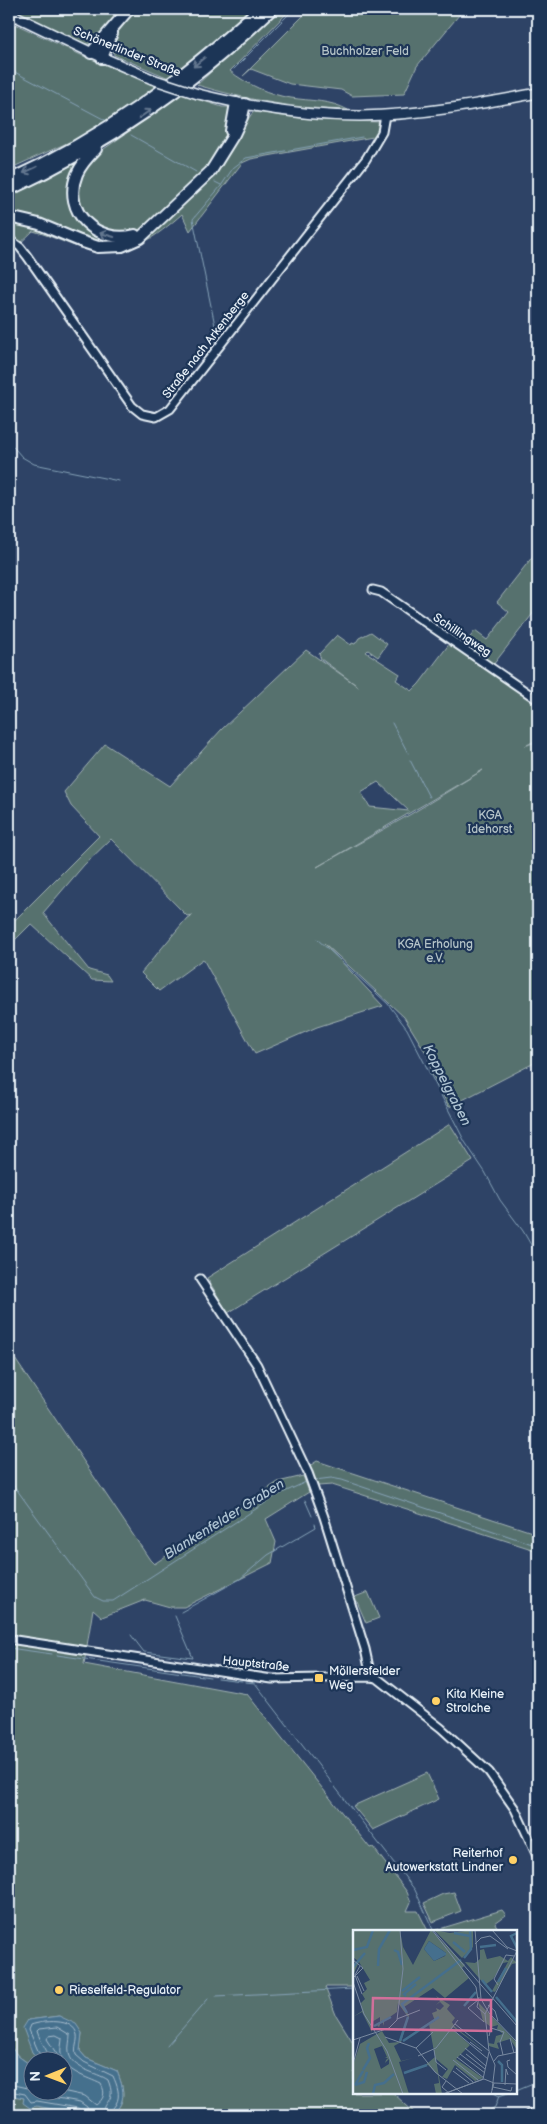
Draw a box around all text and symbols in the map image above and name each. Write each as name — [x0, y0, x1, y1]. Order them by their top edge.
street label: Schönerlinder Straße — [71, 24, 183, 80]
park label: Buchholzer Feld — [321, 44, 409, 59]
one-way arrow — [192, 56, 205, 67]
one-way arrow — [137, 109, 151, 119]
one-way arrow — [23, 166, 38, 176]
one-way arrow — [100, 230, 116, 239]
street label: Straße nach Arkenberge — [159, 288, 253, 402]
street label: Schillingweg — [430, 610, 494, 660]
park label: KGA Idehorst — [467, 808, 513, 837]
park label: KGA Erholung e.V. — [397, 937, 473, 966]
water label: Koppelgraben — [419, 1041, 475, 1129]
water label: Blankenfelder Graben — [161, 1475, 287, 1563]
street label: Hauptstraße — [222, 1653, 290, 1675]
place label: Möllersfelder Weg — [329, 1664, 401, 1693]
marker: Möllersfelder Weg — [313, 1672, 325, 1684]
place label: Kita Kleine Strolche — [446, 1687, 504, 1716]
marker: Kita Kleine Strolche — [430, 1695, 442, 1707]
place label: Reiterhof Autowerkstatt Lindner — [386, 1846, 504, 1875]
marker: Reiterhof Autowerkstatt Lindner — [507, 1854, 519, 1866]
inset map — [353, 1930, 517, 2094]
place label: Rieselfeld-Regulator — [69, 1983, 181, 1998]
marker: Rieselfeld-Regulator — [53, 1984, 65, 1996]
north arrow — [22, 2052, 72, 2102]
text: N — [27, 2071, 44, 2082]

